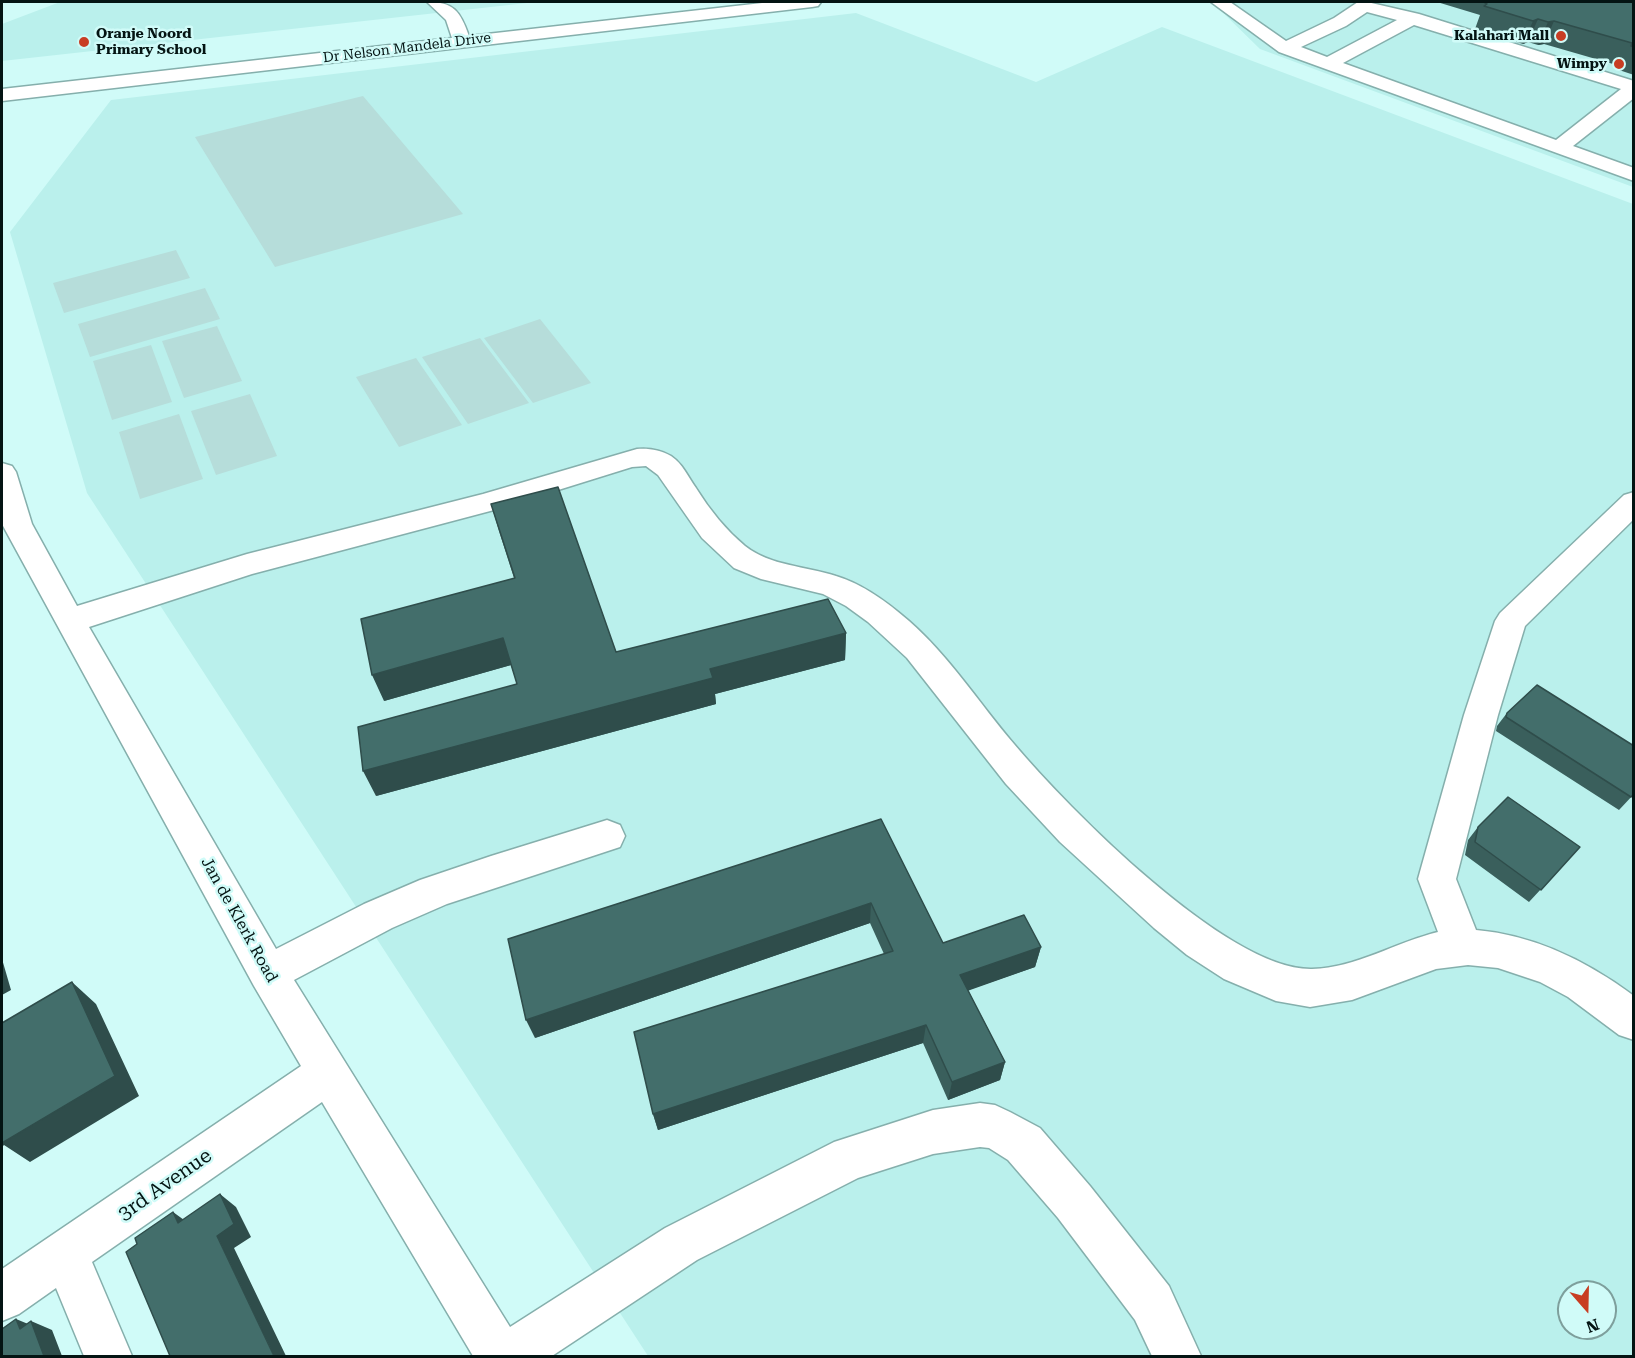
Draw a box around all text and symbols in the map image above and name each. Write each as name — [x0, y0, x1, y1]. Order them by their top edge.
place label: Oranje Noord Primary School — [96, 26, 206, 58]
place label: Kalahari Mall — [1454, 28, 1549, 44]
street label: Dr Nelson Mandela Drive — [322, 29, 492, 67]
marker: Kalahari Mall — [1554, 29, 1568, 43]
marker: Oranje Noord Primary School — [77, 35, 91, 49]
place label: Wimpy — [1557, 56, 1607, 72]
marker: Wimpy — [1612, 57, 1626, 71]
street label: Jan de Klerk Road — [197, 854, 281, 986]
street label: 3rd Avenue — [114, 1144, 216, 1226]
north arrow — [1557, 1280, 1617, 1340]
text: N — [1584, 1314, 1602, 1337]

